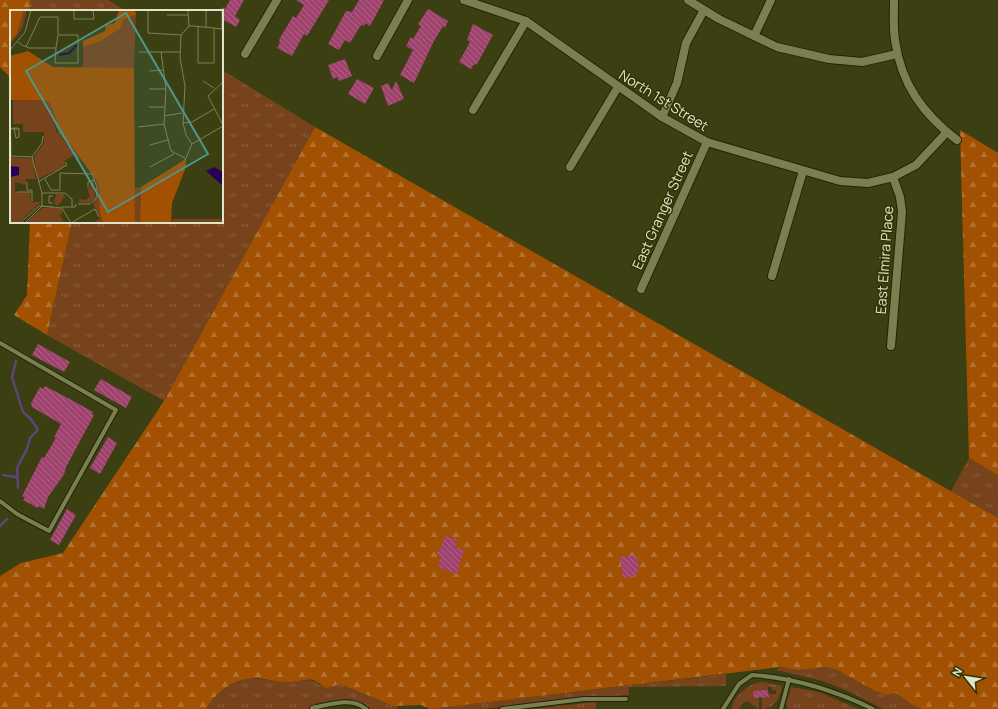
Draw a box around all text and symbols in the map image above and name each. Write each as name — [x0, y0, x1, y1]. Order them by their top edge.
inset map — [10, 10, 223, 223]
street label: North 1st Street — [616, 65, 713, 135]
street label: East Granger Street — [627, 147, 697, 272]
street label: East Elmira Place — [871, 205, 897, 315]
north arrow — [946, 657, 986, 697]
text: N — [948, 664, 965, 679]

